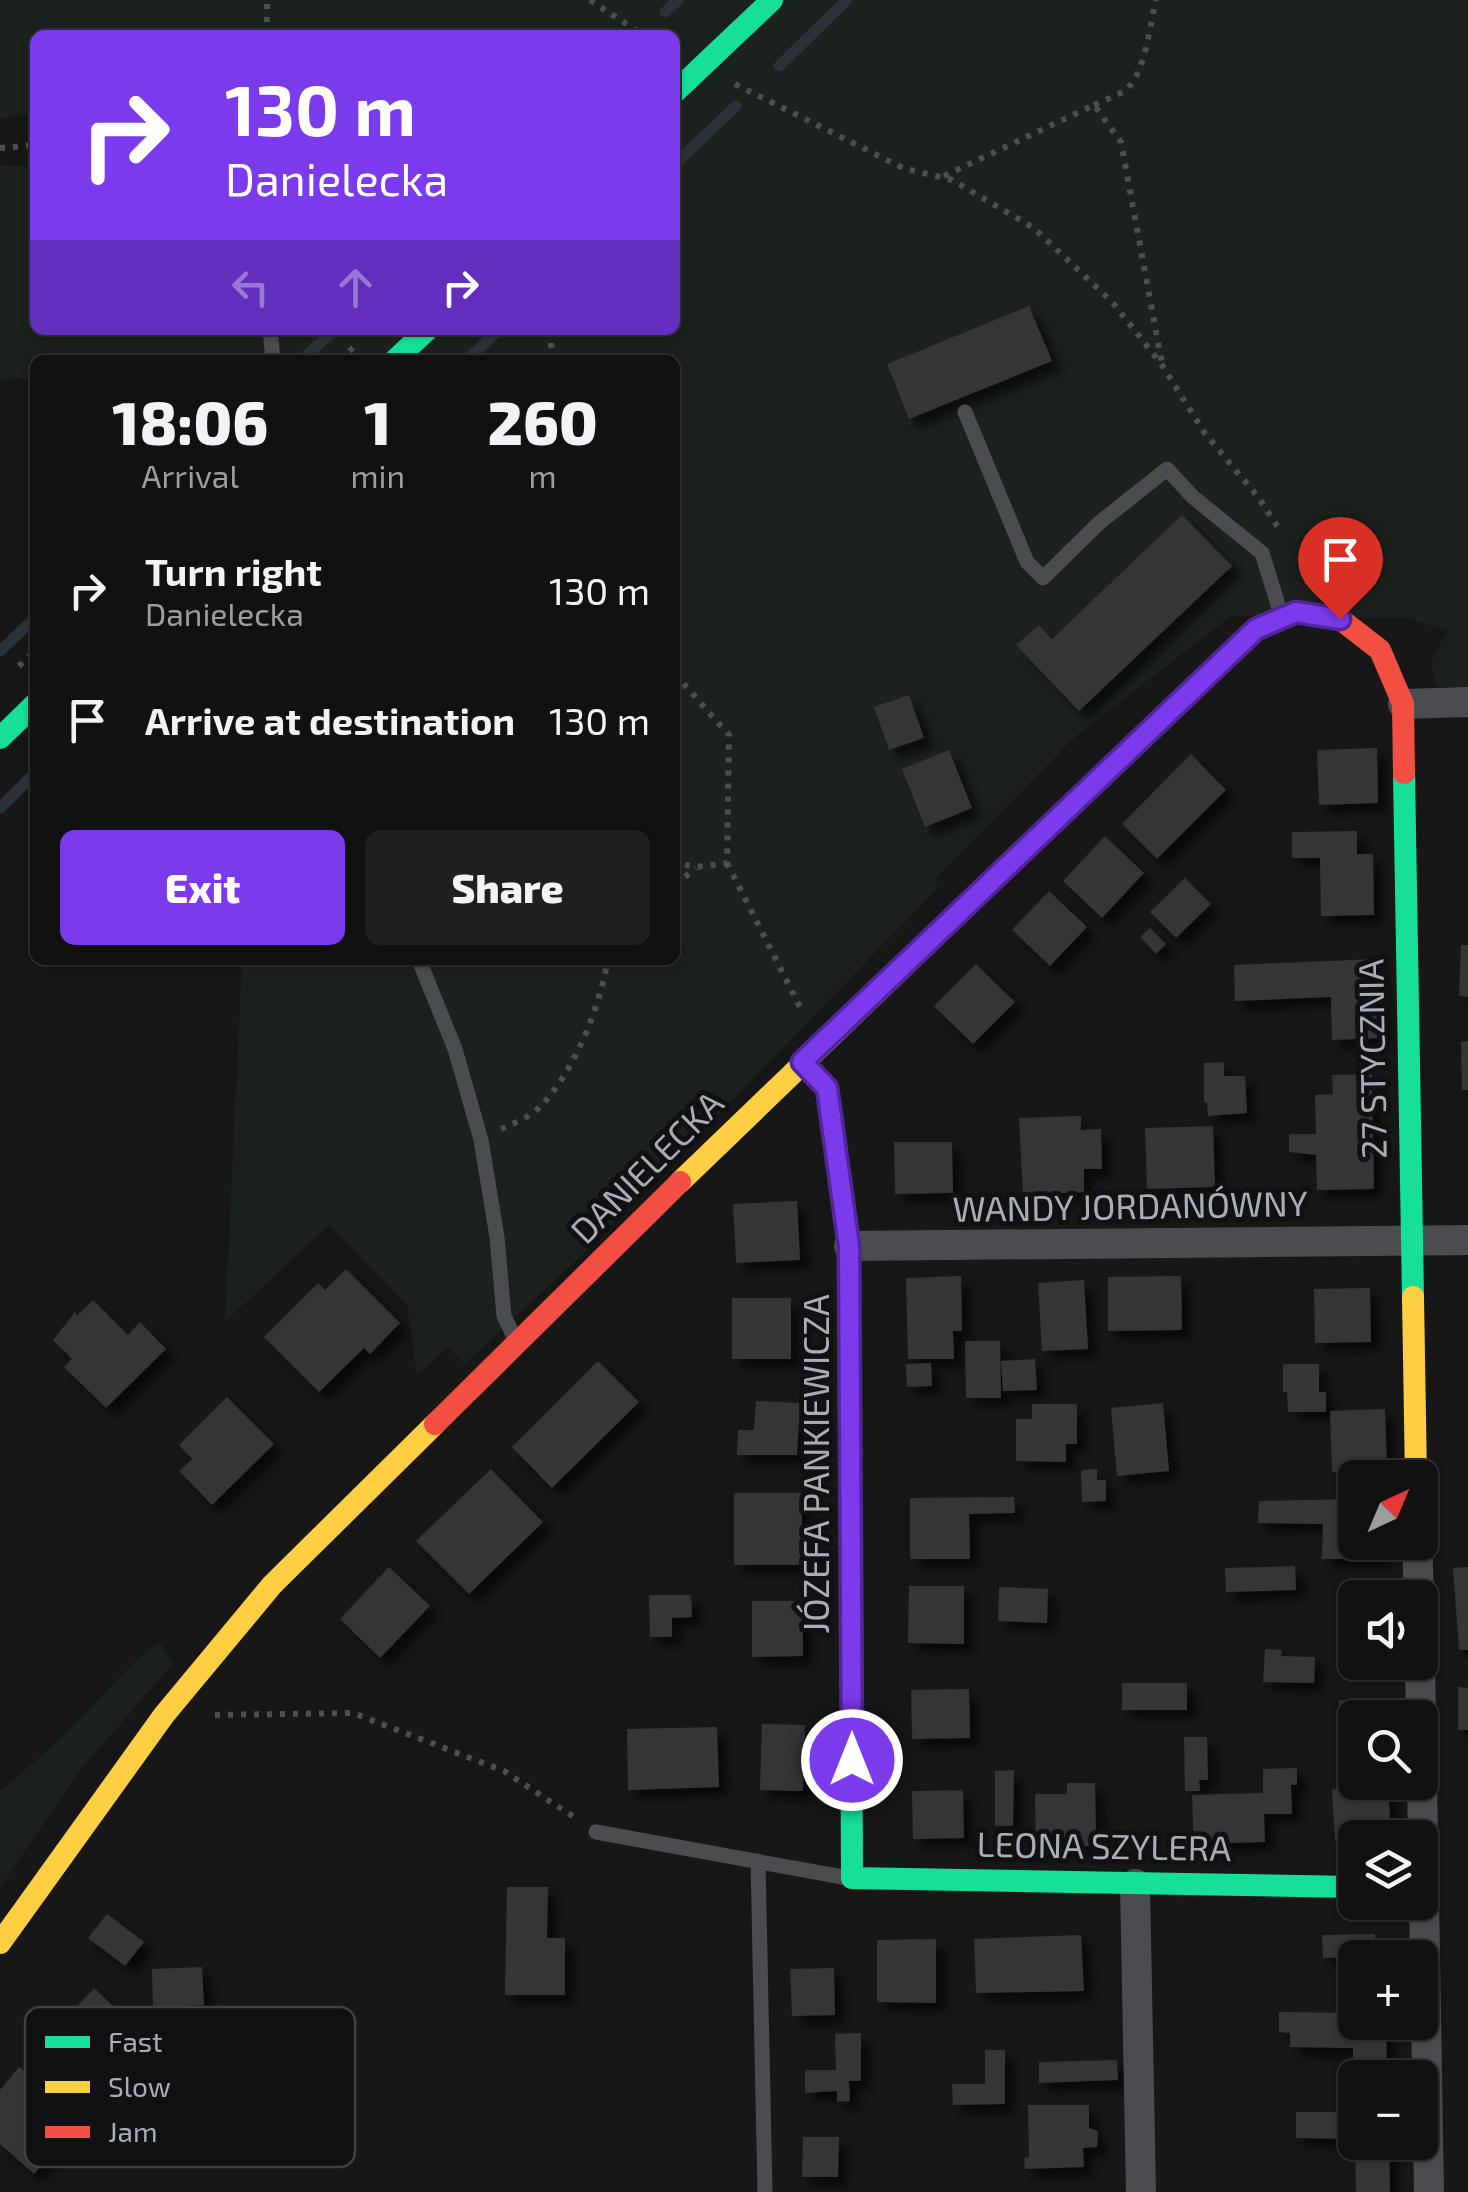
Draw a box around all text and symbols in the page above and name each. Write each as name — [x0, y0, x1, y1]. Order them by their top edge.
text: 130 m — [225, 66, 416, 150]
icon: right — [60, 70, 190, 200]
text: Danielecka — [225, 151, 448, 205]
icon: left — [223, 260, 278, 315]
icon: ahead — [328, 260, 383, 315]
icon: right — [433, 260, 488, 315]
text: 18:06 — [112, 385, 268, 457]
text: 1 — [364, 385, 391, 457]
text: 260 — [487, 385, 598, 457]
text: Arrival — [142, 456, 239, 494]
text: min — [351, 456, 405, 494]
text: m — [529, 456, 557, 494]
pin — [1298, 517, 1383, 620]
icon: arrive — [1313, 532, 1368, 587]
text: Turn right — [145, 548, 322, 594]
icon: right — [60, 563, 115, 618]
text: 130 m — [549, 567, 650, 613]
text: Danielecka — [145, 594, 304, 632]
icon: arrive — [60, 693, 115, 748]
text: Arrive at destination — [145, 697, 515, 743]
text: 130 m — [549, 697, 650, 743]
button: Exit — [60, 830, 345, 945]
button: Share — [365, 830, 650, 945]
street label: 27 STYCZNIA — [1348, 958, 1394, 1159]
street label: DANIELECKA — [561, 1081, 731, 1251]
street label: WANDY JORDANÓWNY — [952, 1181, 1308, 1229]
street label: JÓZEFA PANKIEWICZA — [794, 1294, 836, 1634]
north arrow — [1338, 1460, 1438, 1560]
map controls — [1338, 1460, 1438, 2160]
button: sound — [1338, 1580, 1438, 1680]
button: search — [1338, 1700, 1438, 1800]
position arrow — [800, 1708, 904, 1812]
button: layers — [1338, 1820, 1438, 1920]
street label: LEONA SZYLERA — [976, 1822, 1232, 1868]
button: + — [1338, 1940, 1438, 2040]
legend — [25, 2007, 355, 2167]
text: Fast — [108, 2024, 163, 2058]
button: − — [1338, 2060, 1438, 2160]
text: Slow — [108, 2069, 171, 2103]
text: Jam — [108, 2114, 157, 2148]

